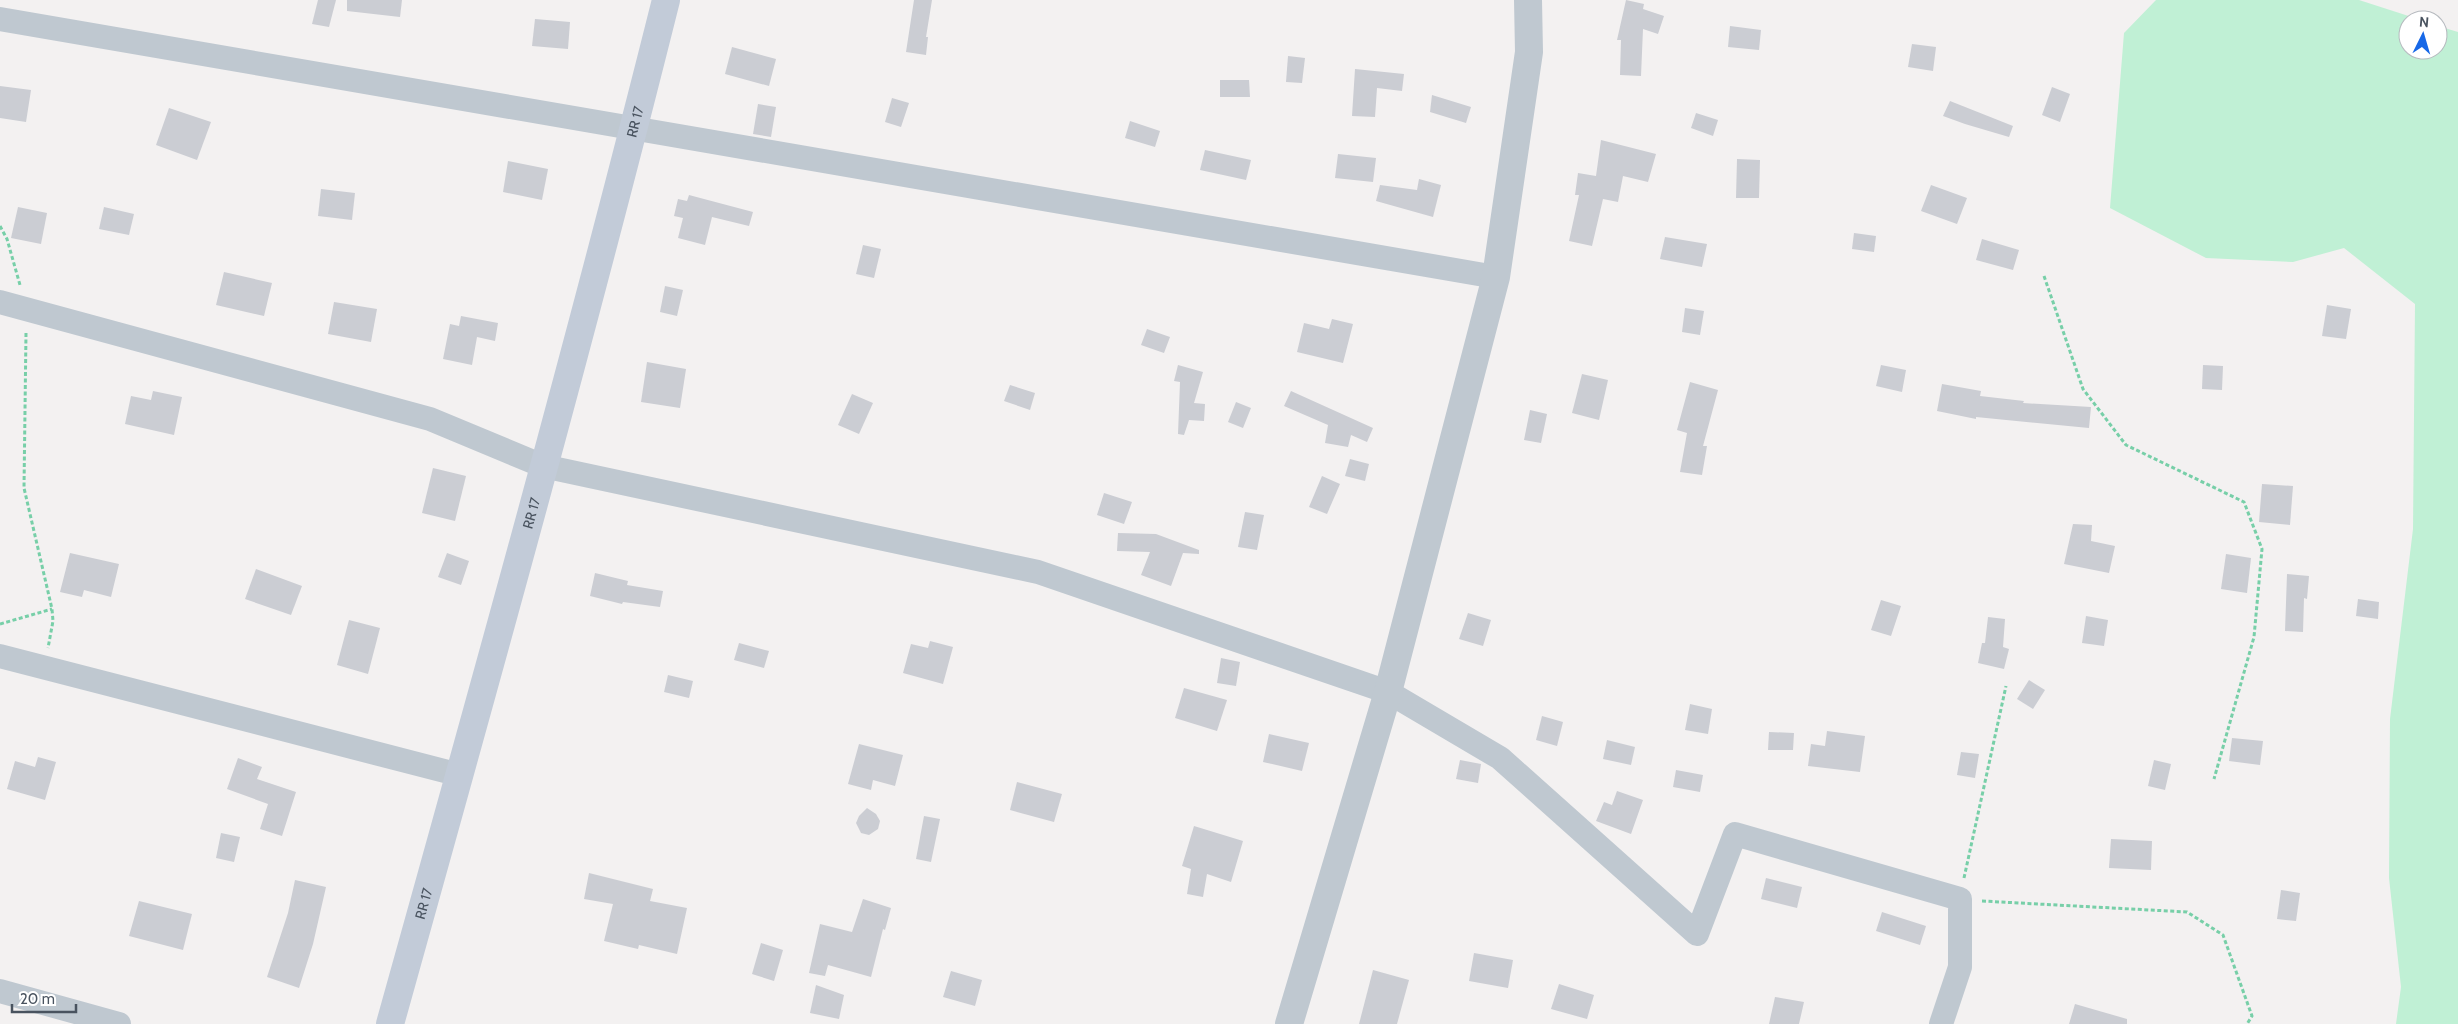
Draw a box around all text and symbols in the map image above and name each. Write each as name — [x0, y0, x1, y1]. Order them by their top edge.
north arrow — [2398, 10, 2448, 60]
text: N — [2418, 13, 2430, 31]
street label: RR 17 — [622, 104, 648, 139]
street label: RR 17 — [519, 496, 544, 531]
street label: RR 17 — [411, 886, 437, 921]
scale bar — [12, 982, 76, 1014]
text: 20 m — [20, 990, 55, 1008]

